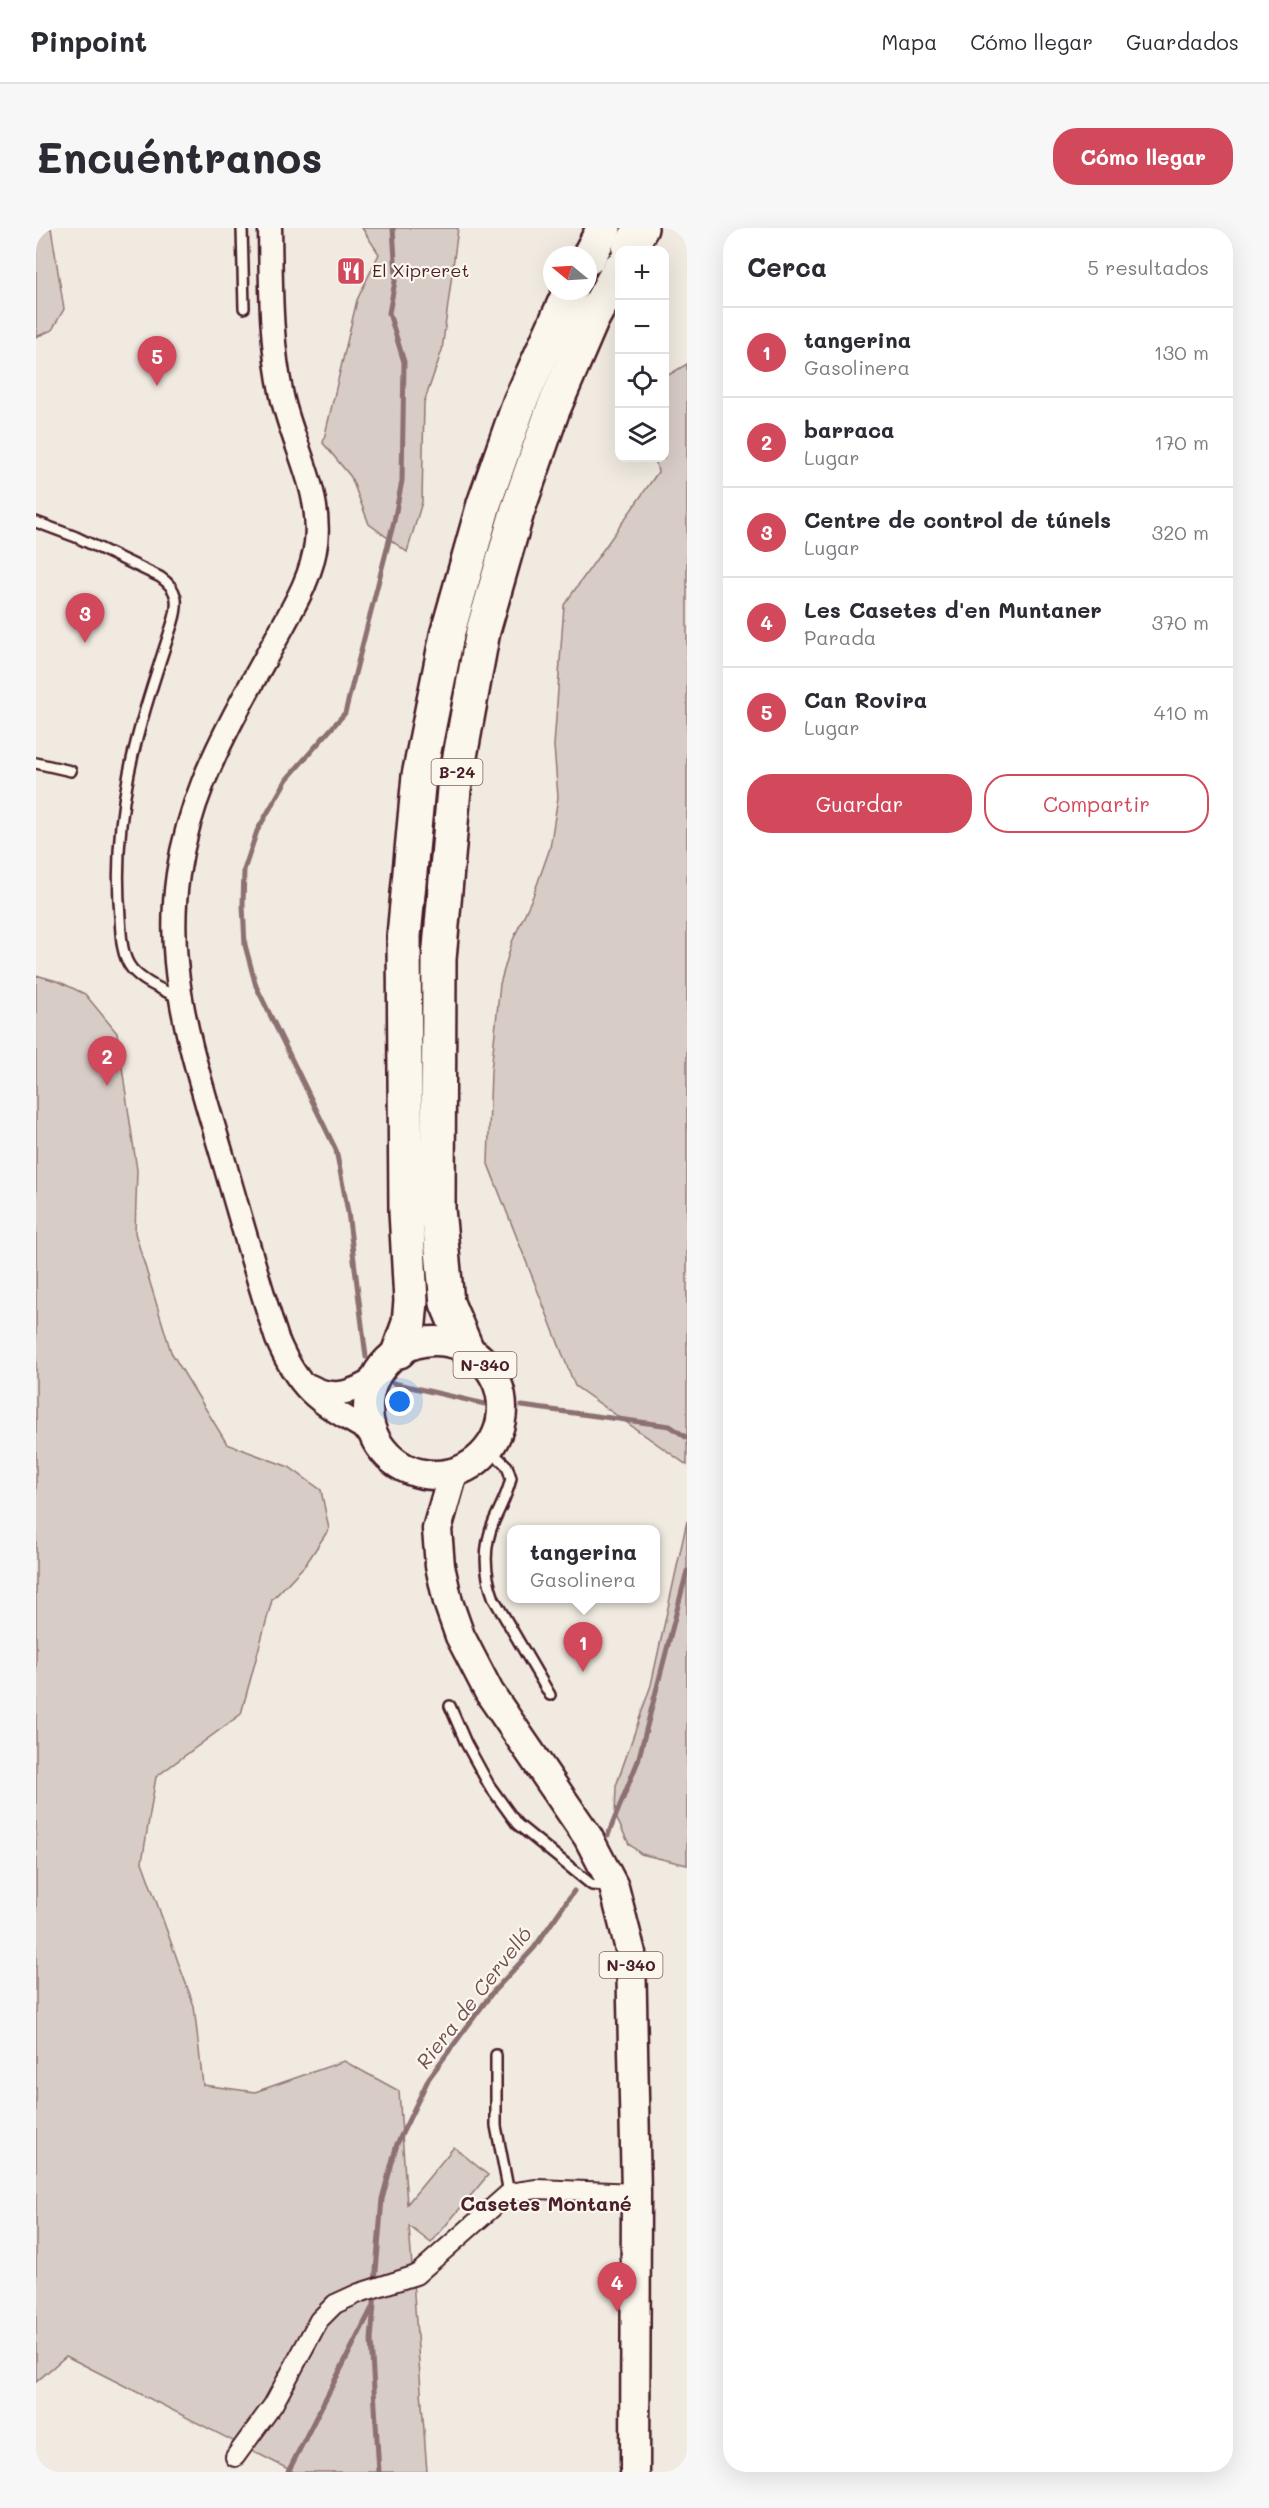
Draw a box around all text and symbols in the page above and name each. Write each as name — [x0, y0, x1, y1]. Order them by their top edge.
text: Pinpoint — [30, 23, 147, 59]
text: Mapa — [881, 28, 937, 55]
text: Cómo llegar — [970, 28, 1093, 55]
text: Guardados — [1126, 28, 1239, 55]
button: Cómo llegar — [1053, 128, 1233, 185]
text: Encuéntranos — [36, 129, 322, 184]
north arrow — [543, 246, 597, 300]
map controls — [615, 246, 669, 462]
button: + — [615, 246, 669, 300]
text: Cerca — [747, 250, 827, 284]
text: 5 resultados — [1087, 254, 1209, 280]
restaurant icon: El Xipreret — [335, 255, 367, 287]
place label: El Xipreret — [372, 258, 469, 282]
button: − — [615, 300, 669, 354]
text: tangerina — [804, 325, 911, 354]
pin: 5 — [138, 336, 176, 386]
text: 1 — [762, 339, 771, 365]
text: 130 m — [1154, 339, 1209, 365]
button: locate — [615, 354, 669, 408]
text: Gasolinera — [804, 354, 910, 380]
button: layers — [615, 408, 669, 462]
text: barraca — [804, 415, 895, 444]
text: 2 — [761, 429, 772, 455]
text: 170 m — [1154, 429, 1209, 455]
text: Lugar — [804, 444, 860, 470]
text: Centre de control de túnels — [804, 505, 1111, 534]
text: 3 — [761, 519, 773, 545]
text: 320 m — [1151, 519, 1209, 545]
text: Lugar — [804, 534, 860, 560]
pin: 3 — [65, 594, 104, 643]
text: Les Casetes d'en Muntaner — [804, 595, 1102, 624]
text: 4 — [760, 609, 773, 635]
text: 370 m — [1151, 609, 1209, 635]
text: Parada — [804, 624, 876, 650]
text: Can Rovira — [804, 685, 927, 714]
text: 5 — [761, 699, 772, 725]
text: 410 m — [1154, 699, 1209, 725]
text: Lugar — [804, 714, 860, 740]
road number: B-24 — [432, 759, 482, 785]
button: Guardar — [747, 774, 972, 833]
button: Compartir — [984, 774, 1209, 833]
pin: 2 — [88, 1036, 126, 1086]
road number: N-340 — [454, 1352, 516, 1378]
your location — [385, 1387, 414, 1416]
popup — [507, 1525, 660, 1603]
text: tangerina — [530, 1537, 637, 1566]
text: Gasolinera — [530, 1566, 636, 1592]
pin: 1 — [564, 1622, 602, 1672]
water label: Riera de Cervelló — [410, 1921, 537, 2074]
road number: N-340 — [600, 1952, 662, 1978]
district label: Casetes Montané — [460, 2190, 632, 2216]
pin: 4 — [598, 2262, 636, 2312]

